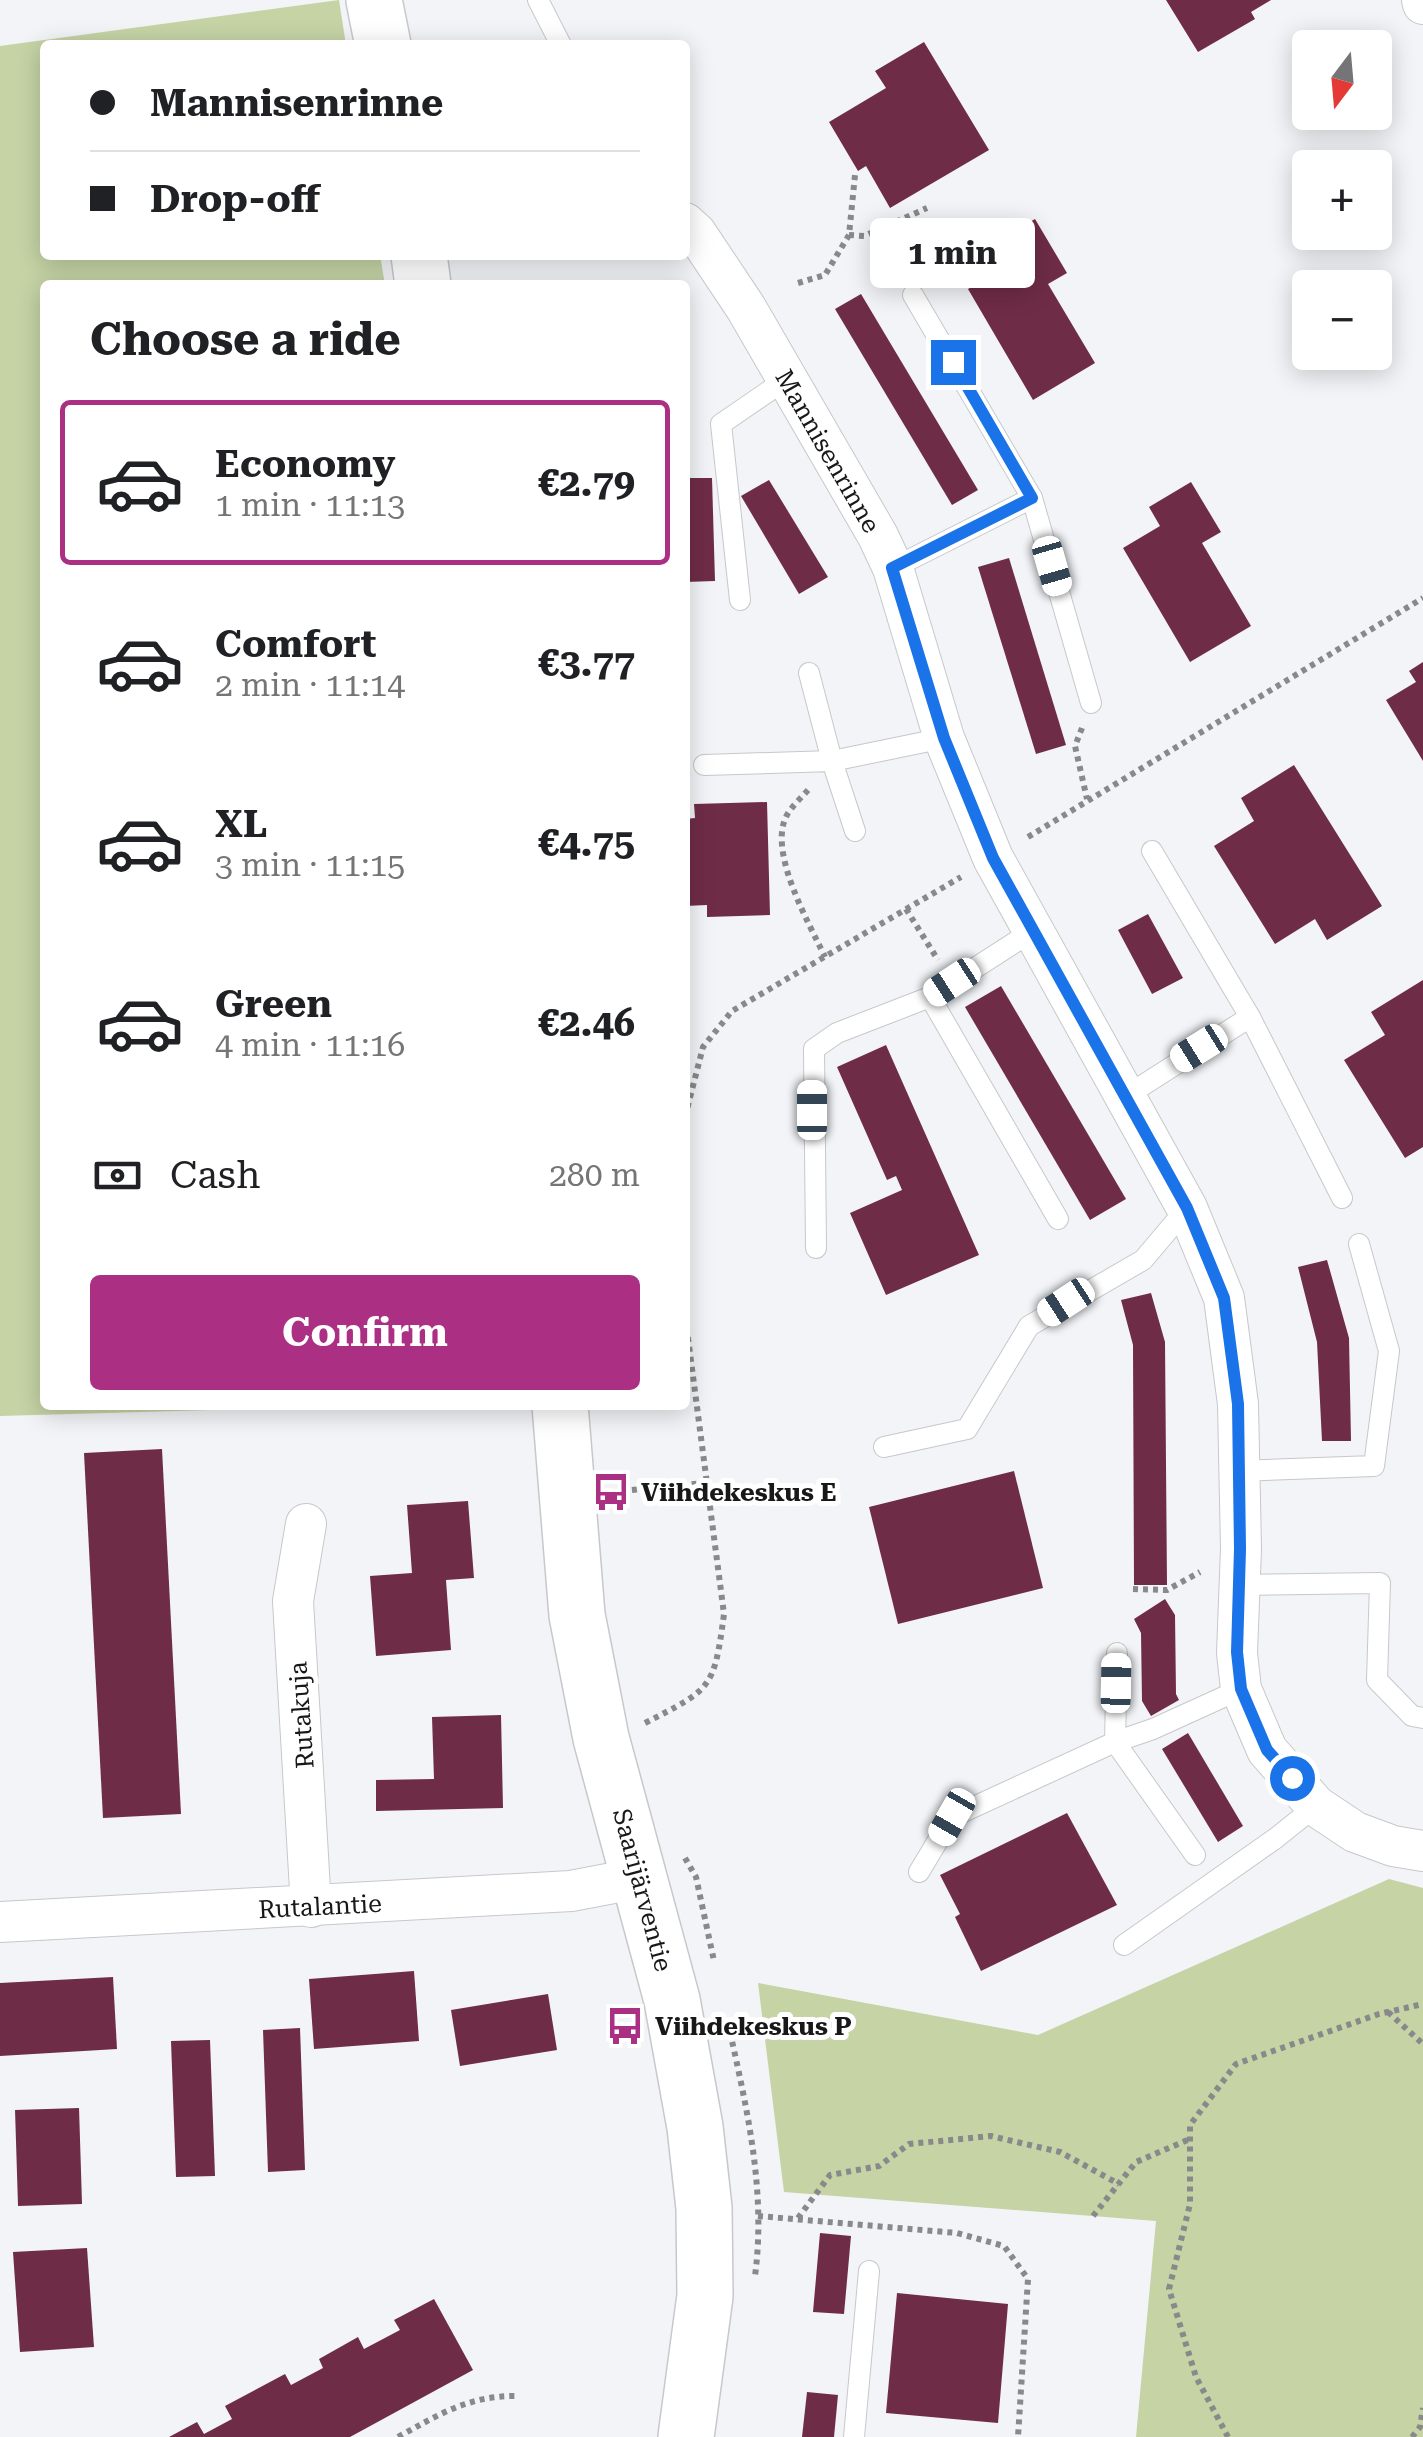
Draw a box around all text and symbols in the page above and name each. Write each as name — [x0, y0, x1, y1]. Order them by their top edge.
north arrow — [1292, 30, 1392, 130]
map controls — [1292, 30, 1392, 370]
text: Mannisenrinne — [150, 81, 443, 125]
button: + — [1292, 150, 1392, 250]
text: Drop-off — [150, 177, 320, 221]
callout: 1 min — [870, 217, 1036, 287]
text: 1 min — [908, 234, 997, 272]
button: − — [1292, 270, 1392, 370]
text: Choose a ride — [90, 313, 401, 366]
route end — [931, 340, 976, 385]
street label: Mannisenrinne — [769, 365, 886, 538]
icon: car — [95, 438, 185, 528]
text: Economy — [215, 442, 395, 486]
text: €2.79 — [538, 461, 635, 505]
text: 1 min · 11:13 — [215, 486, 405, 524]
car — [1029, 533, 1075, 599]
icon: car — [95, 618, 185, 708]
text: Comfort — [215, 622, 376, 666]
text: €3.77 — [538, 641, 635, 685]
text: 2 min · 11:14 — [215, 666, 405, 704]
icon: car — [95, 798, 185, 888]
text: XL — [215, 802, 267, 846]
text: €4.75 — [538, 821, 635, 865]
text: 3 min · 11:15 — [215, 846, 405, 884]
car — [919, 953, 985, 1011]
icon: car — [95, 978, 185, 1068]
text: Green — [215, 982, 332, 1026]
text: €2.46 — [538, 1001, 635, 1045]
car — [1166, 1019, 1232, 1077]
text: 4 min · 11:16 — [215, 1026, 405, 1064]
car — [797, 1080, 827, 1140]
icon: cash — [90, 1148, 145, 1203]
text: Cash — [170, 1153, 260, 1197]
text: 280 m — [549, 1156, 640, 1194]
car — [1033, 1273, 1099, 1331]
button: Confirm — [90, 1275, 640, 1390]
bus stop icon: Viihdekeskus E — [590, 1471, 632, 1513]
place label: Viihdekeskus E — [641, 1478, 836, 1507]
car — [1100, 1653, 1132, 1713]
street label: Rutakuja — [283, 1660, 320, 1770]
route start — [1270, 1756, 1315, 1801]
car — [924, 1784, 980, 1850]
street label: Saarijärventie — [607, 1806, 678, 1975]
street label: Rutalantie — [258, 1889, 383, 1924]
bus stop icon: Viihdekeskus P — [604, 2005, 646, 2047]
place label: Viihdekeskus P — [655, 2012, 851, 2041]

